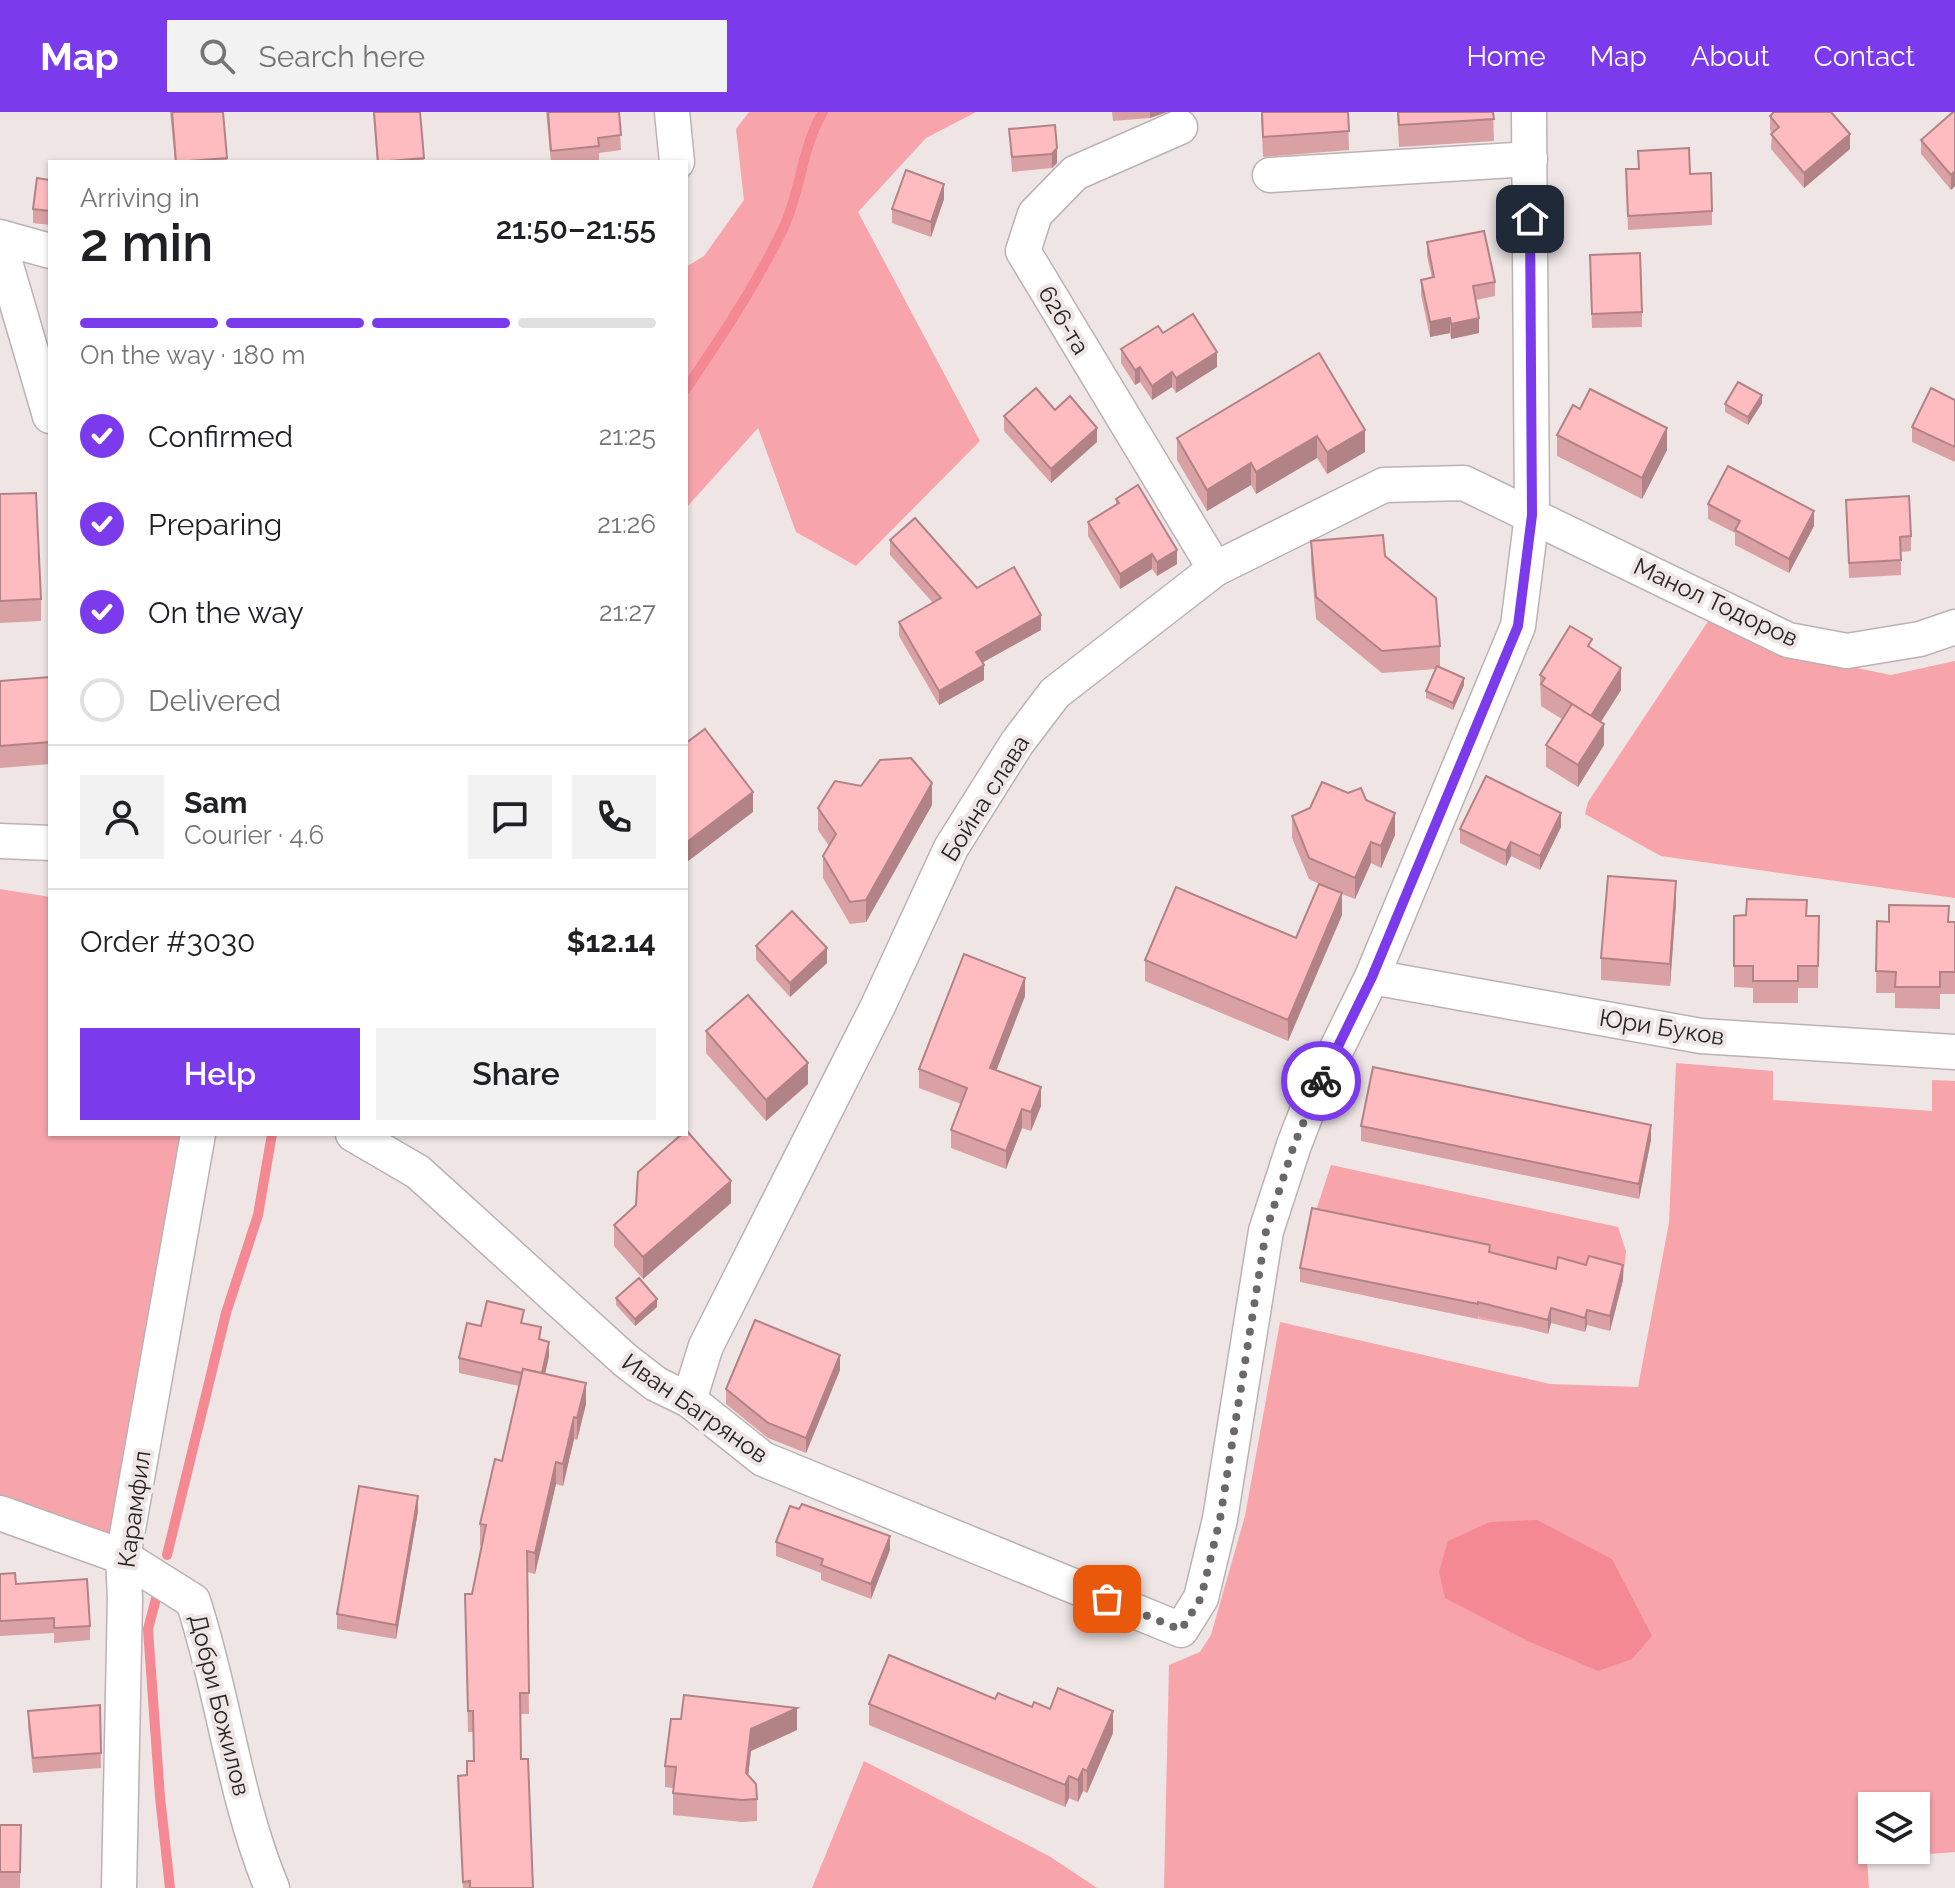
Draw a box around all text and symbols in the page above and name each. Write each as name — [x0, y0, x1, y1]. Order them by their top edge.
search box — [167, 20, 727, 92]
text: Map — [40, 34, 119, 79]
icon: search — [195, 34, 239, 78]
text: Search here — [259, 39, 425, 74]
text: Home — [1466, 40, 1546, 73]
text: Map — [1590, 40, 1647, 73]
text: About — [1691, 40, 1770, 73]
text: Contact — [1814, 40, 1915, 73]
text: Arriving in — [80, 183, 200, 213]
pin — [1496, 185, 1564, 253]
icon: home — [1508, 197, 1552, 241]
text: 21:50–21:55 — [496, 211, 656, 246]
text: 2 min — [80, 212, 213, 273]
street label: 626-та — [1032, 280, 1096, 360]
text: On the way · 180 m — [80, 340, 305, 370]
icon: check — [80, 414, 124, 458]
text: Confirmed — [148, 419, 293, 454]
text: 21:25 — [599, 421, 656, 451]
icon: check — [80, 502, 124, 546]
text: Preparing — [148, 507, 282, 542]
text: 21:26 — [597, 509, 656, 539]
street label: Манол Тодоров — [1629, 551, 1803, 653]
icon: check — [80, 590, 124, 634]
text: On the way — [148, 595, 304, 630]
text: 21:27 — [599, 597, 656, 627]
text: Delivered — [148, 683, 281, 718]
street label: Бойна слава — [935, 730, 1035, 866]
button: person — [80, 775, 164, 859]
button: chat — [468, 775, 552, 859]
button: phone — [572, 775, 656, 859]
text: Sam — [184, 785, 247, 820]
text: Courier · 4.6 — [184, 820, 324, 850]
text: Order #3030 — [80, 924, 255, 959]
text: $12.14 — [567, 924, 656, 959]
street label: Юри Буков — [1597, 1003, 1727, 1051]
button: Help — [80, 1028, 360, 1120]
button: Share — [376, 1028, 656, 1120]
courier — [1281, 1041, 1361, 1121]
icon: bike — [1299, 1059, 1343, 1103]
street label: Иван Багрянов — [617, 1347, 773, 1469]
street label: Карамфил — [111, 1449, 157, 1569]
pin — [1073, 1565, 1141, 1633]
icon: bag — [1085, 1577, 1129, 1621]
street label: Добри Божилов — [183, 1611, 257, 1799]
map controls — [1858, 1792, 1930, 1864]
button: layers — [1858, 1792, 1930, 1864]

